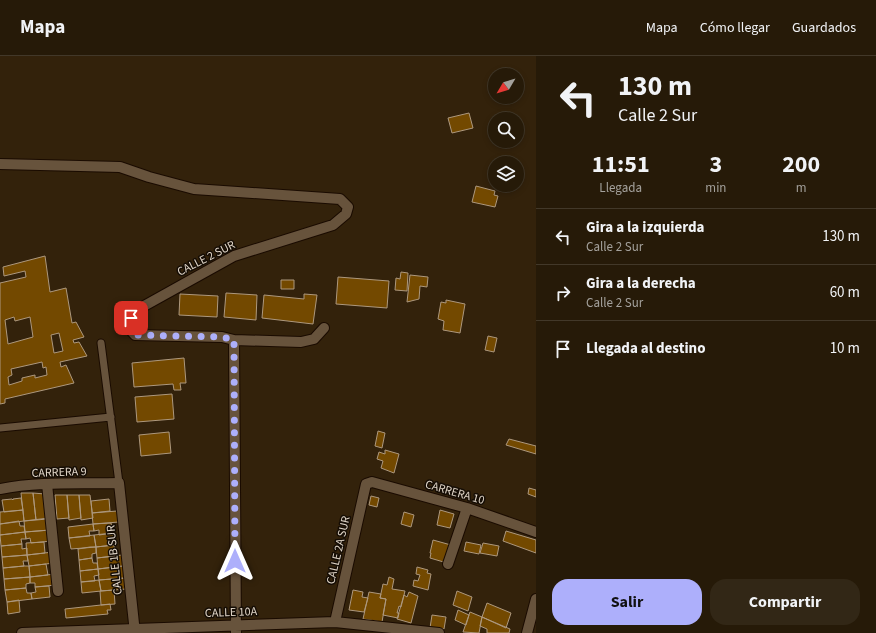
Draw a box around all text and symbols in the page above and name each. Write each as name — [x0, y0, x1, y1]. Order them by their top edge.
text: Mapa — [20, 14, 65, 41]
text: Mapa — [646, 18, 678, 38]
text: Cómo llegar — [700, 18, 770, 38]
text: Guardados — [792, 18, 856, 38]
text: 130 m — [618, 66, 692, 106]
north arrow — [488, 68, 524, 104]
map controls — [488, 68, 524, 192]
icon: left — [552, 72, 604, 124]
text: Calle 2 Sur — [618, 103, 697, 128]
button: search — [488, 112, 524, 148]
text: 11:51 — [592, 147, 650, 182]
text: 3 — [710, 147, 722, 182]
text: 200 — [782, 147, 820, 182]
button: layers — [488, 156, 524, 192]
text: Llegada — [599, 179, 642, 197]
text: min — [705, 179, 726, 197]
text: m — [796, 179, 807, 197]
text: Gira a la izquierda — [586, 217, 705, 238]
icon: left — [552, 226, 574, 248]
text: 130 m — [822, 226, 860, 247]
street label: CALLE 2 SUR — [174, 236, 238, 280]
text: Calle 2 Sur — [586, 238, 643, 256]
text: Gira a la derecha — [586, 273, 696, 294]
icon: right — [552, 282, 574, 304]
text: 60 m — [830, 282, 860, 303]
text: Calle 2 Sur — [586, 294, 643, 312]
pin — [114, 301, 148, 335]
icon: arrive — [120, 307, 142, 329]
icon: arrive — [552, 338, 574, 360]
text: Llegada al destino — [586, 338, 706, 359]
text: 10 m — [830, 338, 860, 359]
street label: CARRERA 9 — [31, 463, 87, 482]
street label: CARRERA 10 — [423, 476, 487, 509]
street label: CALLE 2A SUR — [322, 514, 355, 586]
street label: CALLE 1B SUR — [102, 524, 127, 596]
position arrow — [214, 540, 256, 582]
button: Salir — [552, 579, 702, 625]
button: Compartir — [710, 579, 860, 625]
street label: CALLE 10A — [205, 603, 258, 622]

